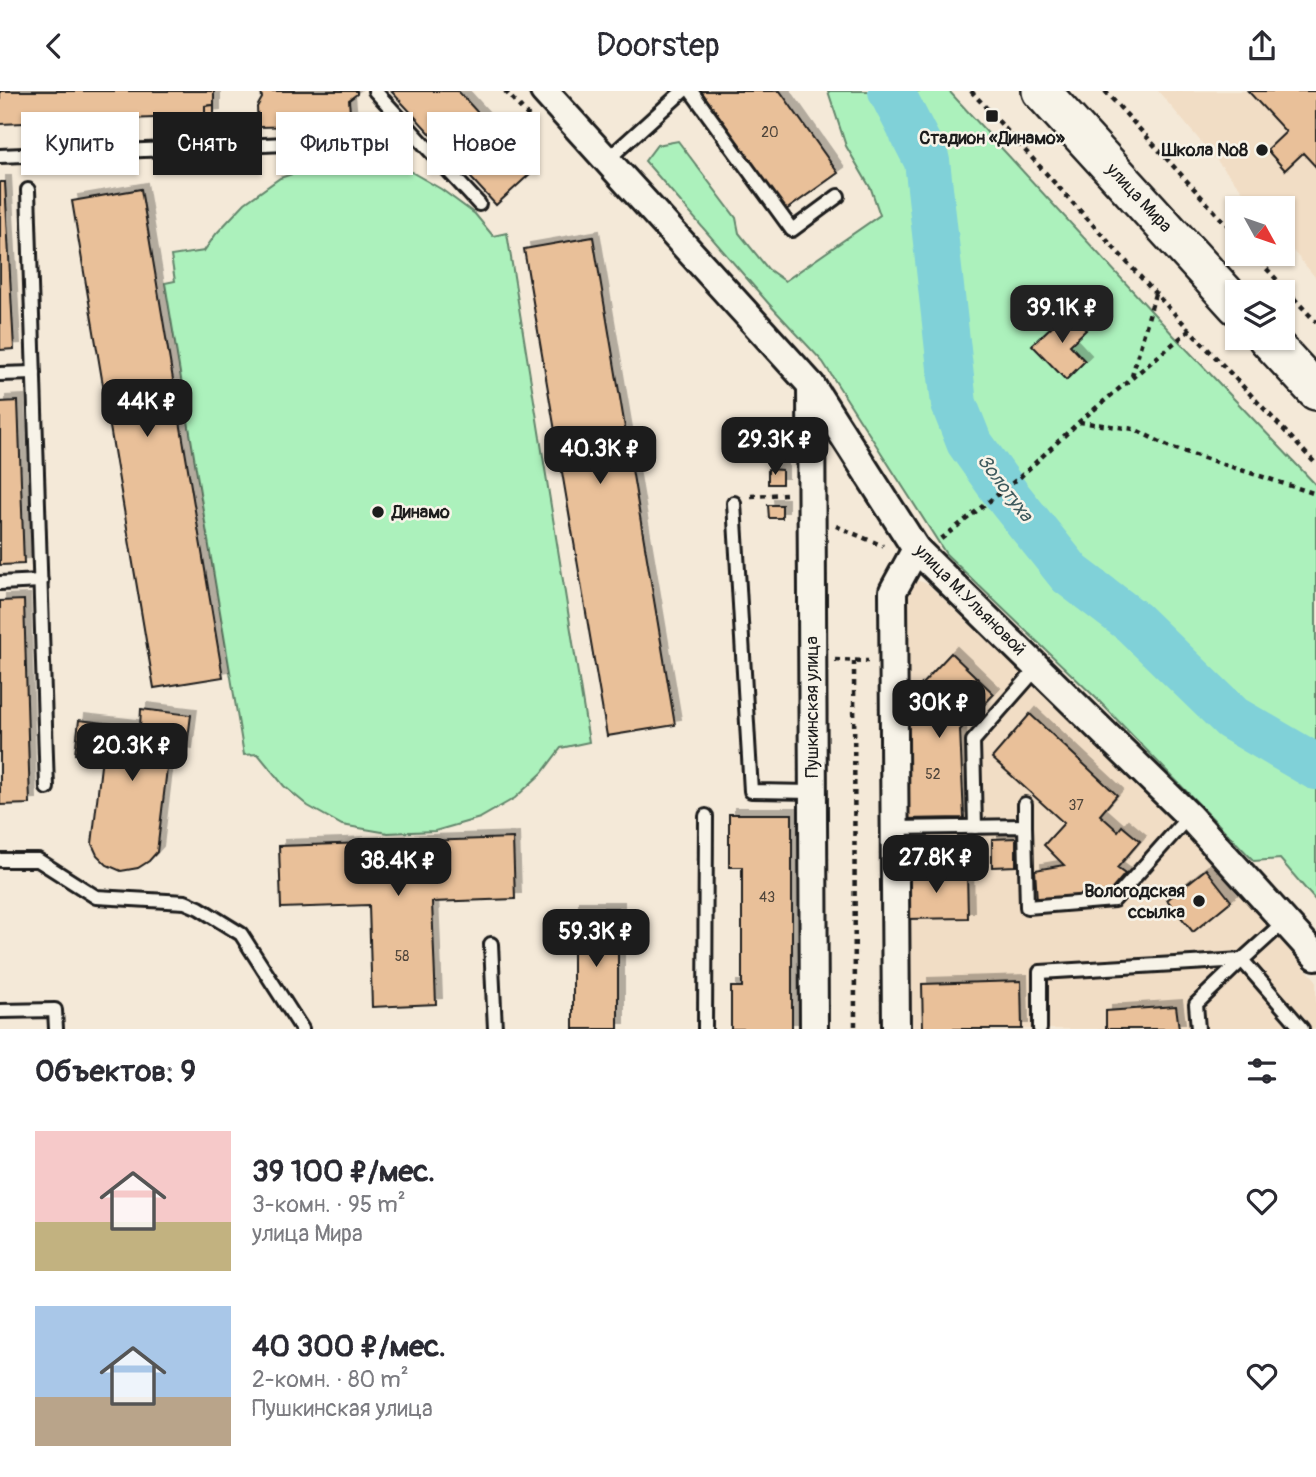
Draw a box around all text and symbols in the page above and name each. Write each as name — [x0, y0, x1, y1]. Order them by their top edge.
text: Doorstep — [596, 26, 720, 66]
icon: back — [35, 27, 73, 65]
icon: share — [1243, 27, 1281, 65]
marker: Стадион «Динамо» — [984, 108, 1000, 124]
chip: Купить — [21, 112, 139, 175]
chip: Снять — [153, 112, 262, 175]
chip: Фильтры — [276, 112, 413, 175]
chip: Новое — [427, 112, 540, 175]
house number: 20 — [761, 124, 779, 141]
place label: Стадион «Динамо» — [919, 127, 1066, 150]
place label: Школа №8 — [1161, 139, 1248, 162]
marker: Школа №8 — [1254, 142, 1270, 158]
street label: улица Мира — [1100, 158, 1177, 237]
north arrow — [1225, 196, 1295, 266]
map controls — [1225, 196, 1295, 350]
button: layers — [1225, 280, 1295, 350]
pin: 39.1K ₽ — [997, 285, 1127, 345]
text: 39.1K ₽ — [1026, 293, 1098, 322]
pin: 44K ₽ — [98, 379, 196, 439]
text: 44K ₽ — [117, 387, 177, 416]
pin: 29.3K ₽ — [710, 417, 840, 477]
text: 29.3K ₽ — [737, 425, 813, 454]
pin: 40.3K ₽ — [535, 427, 665, 486]
text: 40.3K ₽ — [560, 434, 640, 463]
water label: Золотуха — [972, 450, 1039, 527]
place label: Динамо — [391, 501, 450, 524]
marker: Динамо — [370, 504, 386, 520]
street label: улица М.Ульяновой — [909, 539, 1031, 661]
street label: Пушкинская улица — [801, 636, 824, 778]
pin: 30K ₽ — [890, 681, 988, 740]
text: 30K ₽ — [908, 688, 970, 717]
pin: 20.3K ₽ — [67, 723, 197, 783]
text: 20.3K ₽ — [92, 731, 172, 760]
house number: 52 — [925, 766, 941, 783]
house number: 37 — [1068, 797, 1084, 814]
pin: 27.8K ₽ — [871, 835, 1001, 895]
pin: 38.4K ₽ — [333, 839, 463, 898]
text: 27.8K ₽ — [899, 843, 973, 872]
text: 38.4K ₽ — [360, 846, 436, 875]
place label: Вологодская ссылка — [1084, 880, 1186, 924]
house number: 43 — [759, 889, 775, 906]
marker: Вологодская ссылка — [1191, 893, 1207, 909]
pin: 59.3K ₽ — [531, 909, 661, 969]
text: 59.3K ₽ — [559, 917, 633, 946]
house number: 58 — [395, 948, 409, 965]
icon: filters — [1243, 1052, 1281, 1090]
text: Объектов: 9 — [35, 1053, 196, 1090]
text: 39 100 ₽/мес. — [252, 1153, 435, 1190]
icon: home — [91, 1159, 175, 1243]
icon: heart — [1243, 1182, 1281, 1220]
text: 3-комн. · 95 m² — [252, 1190, 406, 1219]
text: улица Мира — [252, 1219, 363, 1248]
text: 40 300 ₽/мес. — [252, 1328, 446, 1365]
icon: home — [91, 1334, 175, 1418]
icon: heart — [1243, 1357, 1281, 1395]
text: 2-комн. · 80 m² — [252, 1365, 409, 1394]
text: Пушкинская улица — [252, 1394, 433, 1423]

